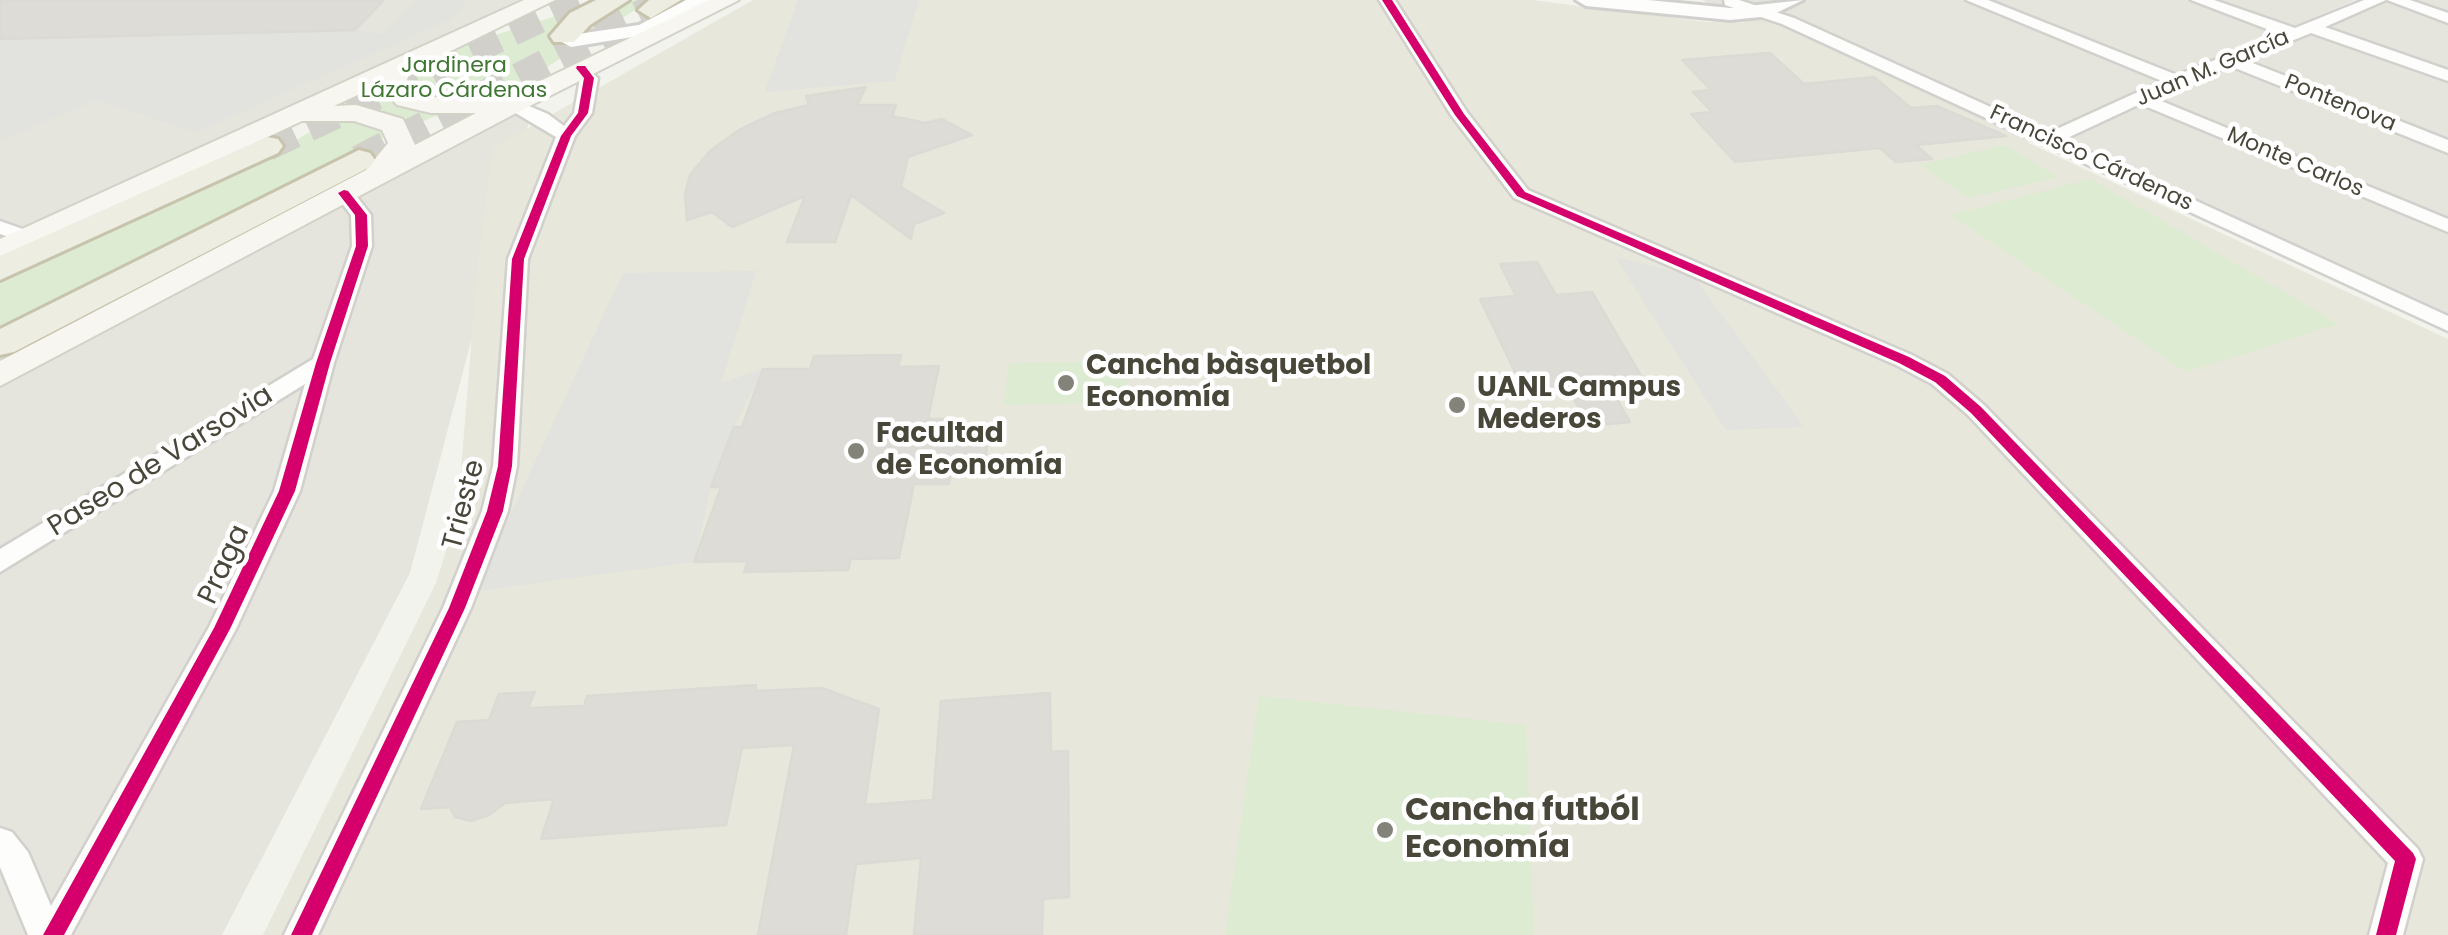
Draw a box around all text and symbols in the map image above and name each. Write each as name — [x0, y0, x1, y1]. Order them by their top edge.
street label: Juan M. García — [2132, 25, 2294, 113]
park label: Jardinera Lázaro Cárdenas — [361, 53, 547, 104]
street label: Pontenova — [2280, 70, 2400, 138]
street label: Francisco Cárdenas — [1985, 100, 2197, 218]
street label: Monte Carlos — [2223, 122, 2367, 204]
place label: Cancha bàsquetbol Economía — [1086, 350, 1371, 416]
marker: Cancha bàsquetbol Economía — [1055, 372, 1077, 394]
place label: UANL Campus Mederos — [1477, 372, 1681, 438]
street label: Paseo de Varsovia — [42, 379, 280, 545]
marker: UANL Campus Mederos — [1446, 394, 1468, 416]
place label: Facultad de Economía — [876, 418, 1062, 484]
marker: Facultad de Economía — [845, 440, 867, 462]
street label: Trieste — [437, 456, 493, 554]
street label: Praga — [192, 520, 258, 610]
place label: Cancha futból Economía — [1405, 793, 1640, 868]
marker: Cancha futból Economía — [1374, 819, 1396, 841]

